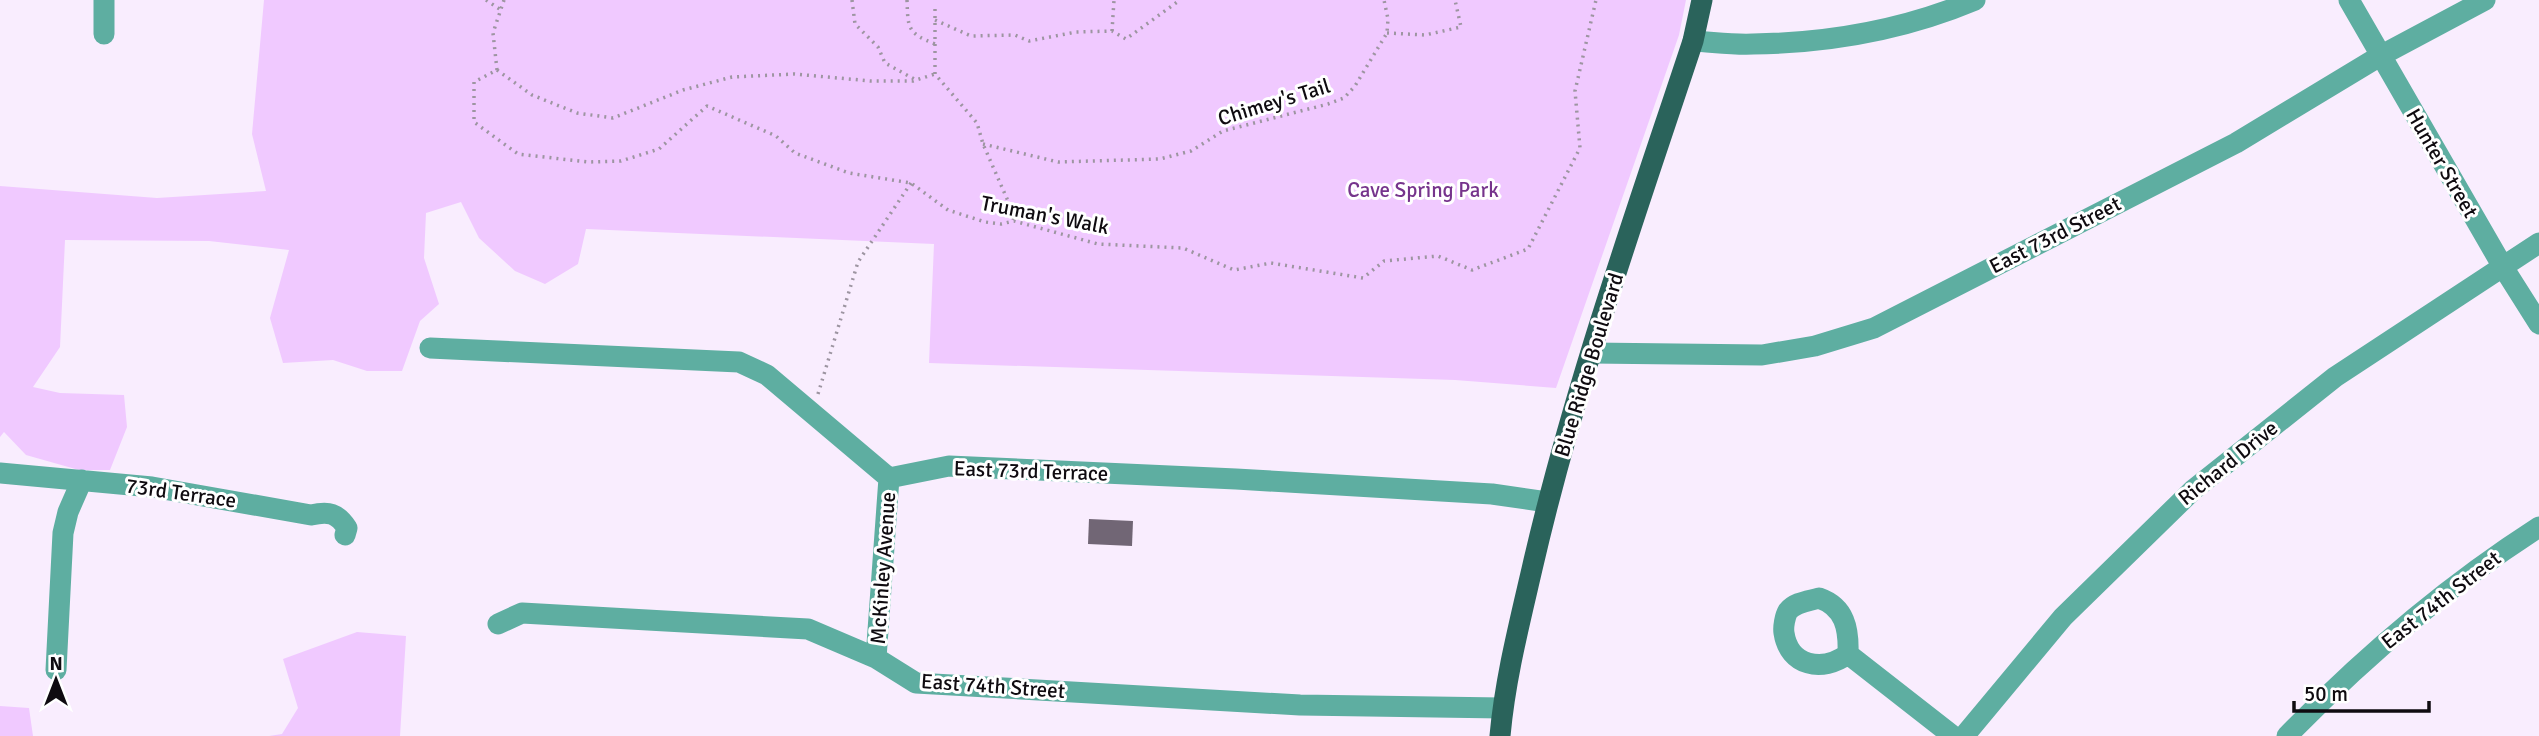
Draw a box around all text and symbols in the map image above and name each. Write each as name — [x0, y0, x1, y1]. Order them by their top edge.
street label: Chimey's Tail — [1215, 73, 1333, 131]
street label: Hunter Street — [2400, 104, 2484, 222]
park label: Cave Spring Park — [1347, 177, 1499, 203]
street label: Truman's Walk — [979, 190, 1112, 240]
street label: East 73rd Street — [1985, 191, 2125, 279]
street label: Blue Ridge Boulevard — [1549, 270, 1629, 460]
street label: Richard Drive — [2173, 415, 2283, 511]
street label: East 73rd Terrace — [953, 455, 1109, 487]
street label: 73rd Terrace — [124, 472, 238, 514]
street label: McKinley Avenue — [865, 491, 901, 645]
street label: East 74th Street — [2376, 545, 2506, 655]
north arrow — [21, 645, 91, 715]
text: N — [49, 652, 63, 676]
street label: East 74th Street — [920, 668, 1066, 704]
scale bar — [2294, 670, 2429, 714]
text: 50 m — [2304, 681, 2348, 707]

